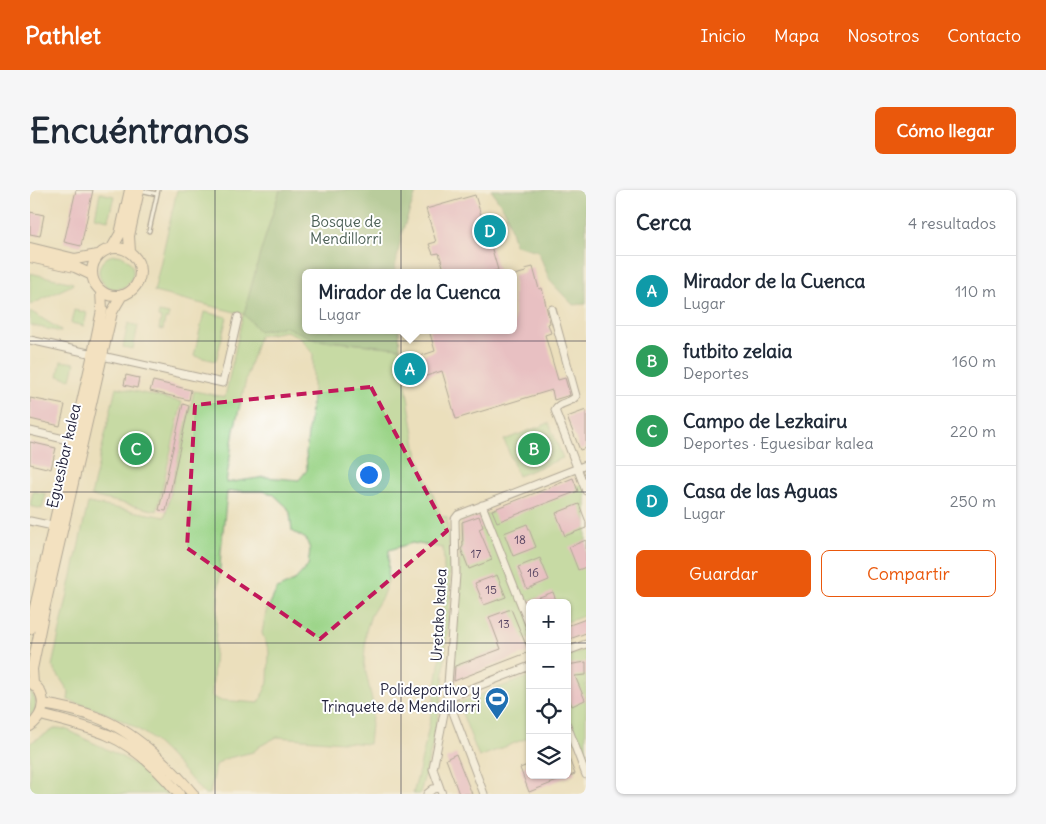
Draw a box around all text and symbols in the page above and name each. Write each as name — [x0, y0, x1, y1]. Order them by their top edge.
text: Pathlet — [25, 20, 101, 50]
text: Inicio — [700, 24, 746, 47]
text: Mapa — [774, 24, 819, 47]
text: Nosotros — [847, 24, 919, 47]
text: Contacto — [947, 24, 1021, 47]
button: Cómo llegar — [875, 107, 1016, 154]
text: Encuéntranos — [30, 108, 249, 152]
text: Cerca — [636, 209, 691, 236]
park label: Bosque de Mendillorri — [310, 212, 382, 248]
pin: D — [474, 212, 506, 250]
text: 4 resultados — [908, 213, 996, 233]
popup — [302, 269, 517, 334]
text: Mirador de la Cuenca — [683, 269, 865, 293]
text: Mirador de la Cuenca — [318, 280, 501, 304]
text: A — [647, 281, 657, 301]
text: 110 m — [955, 281, 996, 301]
text: Lugar — [683, 293, 725, 313]
text: Lugar — [318, 304, 361, 324]
text: futbito zelaia — [683, 339, 792, 363]
pin: A — [394, 350, 426, 388]
text: B — [647, 351, 657, 371]
text: 160 m — [952, 351, 996, 371]
text: Deportes — [683, 363, 749, 383]
street label: Eguesibar kalea — [42, 401, 85, 510]
text: Campo de Lezkairu — [683, 409, 847, 433]
text: C — [647, 421, 657, 441]
text: 220 m — [950, 421, 996, 441]
pin: C — [120, 430, 152, 468]
pin: B — [518, 430, 550, 468]
text: Deportes · Eguesibar kalea — [683, 433, 874, 453]
your location — [356, 462, 382, 488]
text: Casa de las Aguas — [683, 479, 838, 503]
text: D — [646, 491, 658, 511]
text: 250 m — [950, 491, 996, 511]
text: Lugar — [683, 503, 725, 523]
house number: 18 — [514, 532, 526, 547]
house number: 17 — [471, 546, 481, 561]
button: Guardar — [636, 550, 811, 597]
button: Compartir — [821, 550, 996, 597]
house number: 16 — [527, 565, 539, 580]
street label: Uretako kalea — [427, 568, 450, 662]
house number: 15 — [485, 582, 497, 597]
map controls — [526, 599, 571, 779]
button: + — [526, 599, 571, 644]
house number: 13 — [498, 616, 510, 631]
button: − — [526, 644, 571, 689]
place label: Polideportivo y Trinquete de Mendillorri — [321, 680, 480, 716]
sports icon: Polideportivo y Trinquete de Mendillorri — [484, 686, 510, 720]
button: locate — [526, 689, 571, 734]
button: layers — [526, 734, 571, 779]

